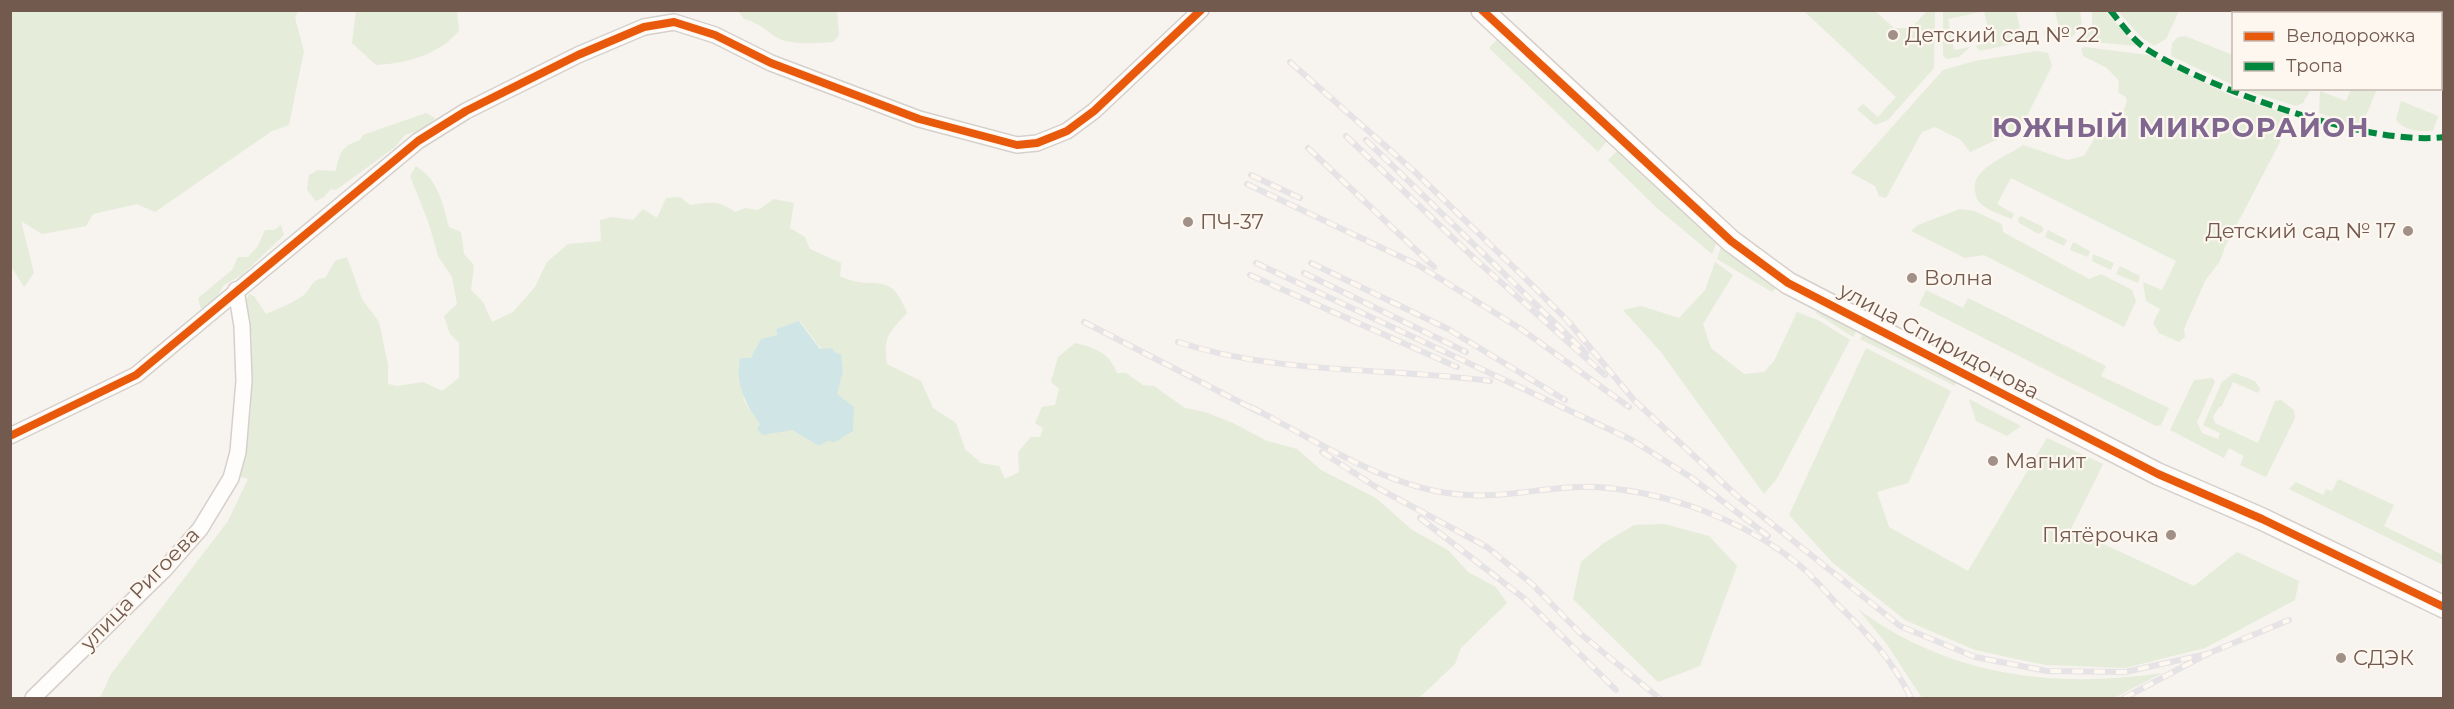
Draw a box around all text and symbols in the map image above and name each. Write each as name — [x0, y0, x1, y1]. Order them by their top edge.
legend — [2232, 12, 2442, 90]
place label: Детский сад № 22 — [1905, 22, 2100, 47]
text: Велодорожка — [2286, 25, 2415, 47]
marker: Детский сад № 22 — [1886, 28, 1900, 42]
text: Тропа — [2286, 55, 2343, 77]
district label: ЮЖНЫЙ МИКРОРАЙОН — [1992, 111, 2370, 144]
place label: ПЧ-37 — [1200, 209, 1264, 234]
marker: ПЧ-37 — [1181, 215, 1195, 229]
place label: Детский сад № 17 — [2205, 218, 2396, 243]
marker: Детский сад № 17 — [2401, 224, 2415, 238]
place label: Волна — [1924, 265, 1993, 290]
marker: Волна — [1905, 271, 1919, 285]
street label: улица Спиридонова — [1834, 277, 2044, 404]
place label: Магнит — [2005, 448, 2086, 473]
marker: Магнит — [1986, 454, 2000, 468]
street label: улица Ригоева — [74, 522, 204, 656]
place label: Пятёрочка — [2042, 522, 2159, 547]
marker: Пятёрочка — [2164, 528, 2178, 542]
place label: СДЭК — [2353, 645, 2414, 670]
marker: СДЭК — [2334, 651, 2348, 665]

